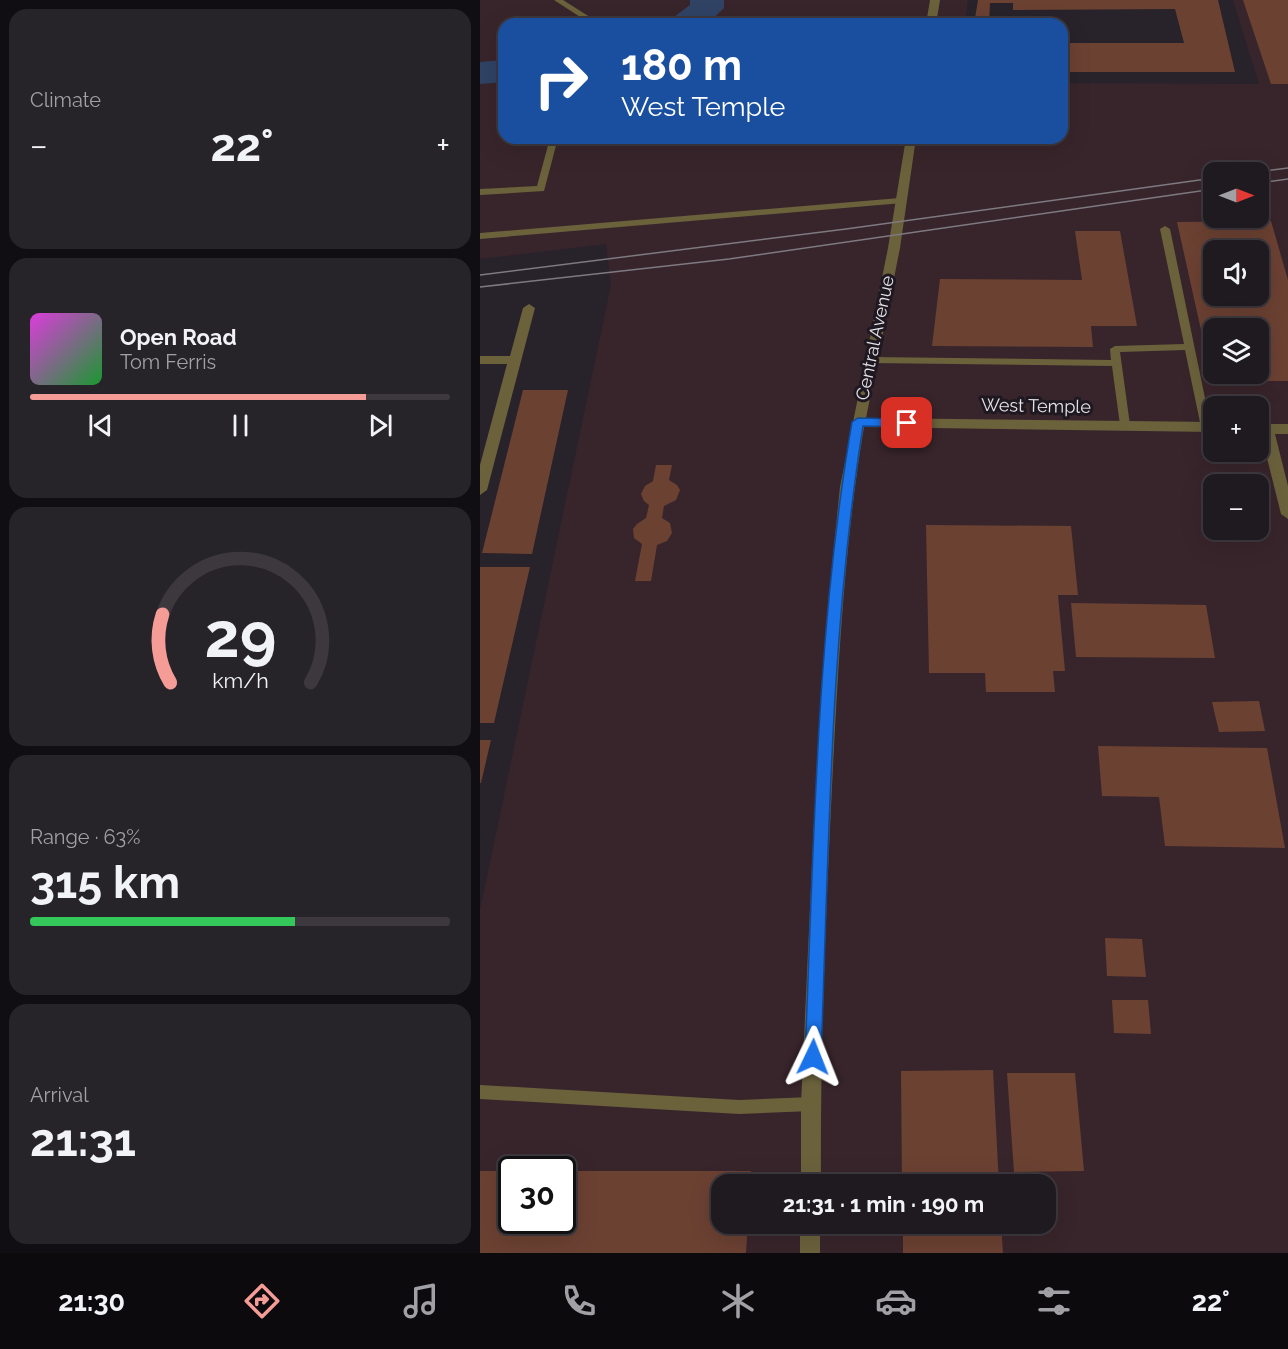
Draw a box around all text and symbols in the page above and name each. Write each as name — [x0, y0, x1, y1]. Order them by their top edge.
text: 180 m — [621, 41, 742, 90]
icon: right — [522, 42, 600, 120]
text: Climate — [30, 88, 101, 112]
text: West Temple — [621, 91, 785, 122]
text: 22° — [210, 119, 274, 172]
text: − — [30, 126, 48, 165]
text: + — [436, 126, 450, 165]
north arrow — [1203, 162, 1269, 228]
map controls — [1203, 162, 1269, 540]
button: sound — [1203, 240, 1269, 306]
street label: Central Avenue — [851, 273, 898, 402]
button: layers — [1203, 318, 1269, 384]
text: Open Road — [120, 324, 237, 350]
text: Tom Ferris — [120, 350, 216, 374]
street label: West Temple — [981, 394, 1091, 417]
button: + — [1203, 396, 1269, 462]
pin — [881, 397, 932, 448]
icon: arrive — [890, 406, 923, 439]
icon: previous — [84, 409, 117, 442]
icon: pause — [224, 409, 257, 442]
icon: next — [364, 409, 397, 442]
button: − — [1203, 474, 1269, 540]
text: 29 — [204, 599, 276, 673]
text: km/h — [212, 669, 268, 694]
text: Range · 63% — [30, 825, 141, 849]
text: 315 km — [30, 856, 180, 909]
position arrow — [781, 1025, 845, 1089]
text: Arrival — [30, 1083, 89, 1107]
text: 21:31 — [30, 1114, 136, 1167]
speed limit sign: 30 — [498, 1156, 576, 1234]
text: 21:31 · 1 min · 190 m — [783, 1191, 984, 1217]
icon: directions — [241, 1280, 283, 1322]
icon: music — [400, 1280, 442, 1322]
icon: phone — [558, 1280, 600, 1322]
icon: climate — [717, 1280, 759, 1322]
icon: car — [875, 1280, 917, 1322]
icon: filters — [1033, 1280, 1075, 1322]
text: 21:30 — [58, 1286, 125, 1317]
text: 22° — [1192, 1286, 1230, 1317]

